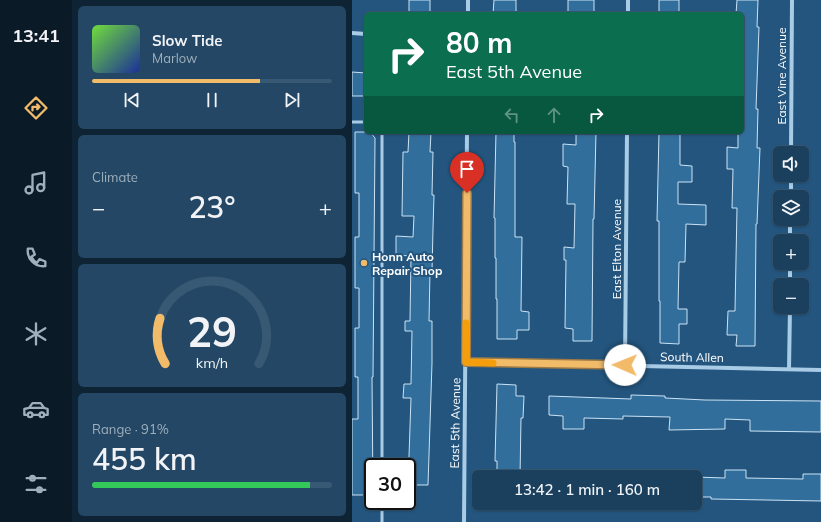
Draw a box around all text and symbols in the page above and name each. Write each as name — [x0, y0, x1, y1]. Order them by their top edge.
text: 13:41 — [12, 24, 60, 47]
text: 80 m — [446, 25, 512, 60]
street label: East Vine Avenue — [774, 27, 789, 125]
icon: right — [380, 28, 432, 80]
text: Slow Tide — [152, 31, 222, 50]
text: Marlow — [152, 50, 197, 66]
text: East 5th Avenue — [446, 60, 582, 83]
icon: previous — [121, 89, 143, 111]
icon: pause — [201, 89, 223, 111]
icon: next — [281, 89, 303, 111]
icon: directions — [22, 94, 50, 122]
icon: left — [501, 104, 523, 126]
icon: ahead — [543, 104, 565, 126]
icon: right — [585, 104, 607, 126]
map controls — [773, 146, 809, 314]
button: sound — [773, 146, 809, 182]
pin — [450, 152, 484, 193]
icon: arrive — [456, 158, 478, 180]
icon: music — [22, 169, 50, 197]
text: Climate — [92, 169, 138, 185]
text: 23° — [188, 188, 236, 226]
button: layers — [773, 190, 809, 226]
text: − — [92, 194, 105, 222]
text: + — [319, 194, 332, 222]
street label: East Elton Avenue — [609, 199, 624, 299]
button: + — [773, 234, 809, 270]
icon: phone — [22, 244, 50, 272]
place label: Honn Auto Repair Shop — [372, 249, 442, 278]
marker: Honn Auto Repair Shop — [359, 258, 369, 268]
button: − — [773, 278, 809, 314]
text: 29 — [187, 304, 237, 356]
icon: climate — [22, 320, 50, 348]
position arrow — [604, 344, 646, 386]
street label: South Allen — [660, 349, 724, 365]
text: km/h — [196, 353, 228, 371]
street label: East 5th Avenue — [447, 377, 463, 469]
icon: car — [22, 395, 50, 423]
text: Range · 91% — [92, 421, 169, 437]
text: 455 km — [92, 440, 197, 478]
speed limit sign: 30 — [364, 458, 416, 510]
icon: filters — [22, 470, 50, 498]
text: 13:42 · 1 min · 160 m — [514, 480, 660, 499]

